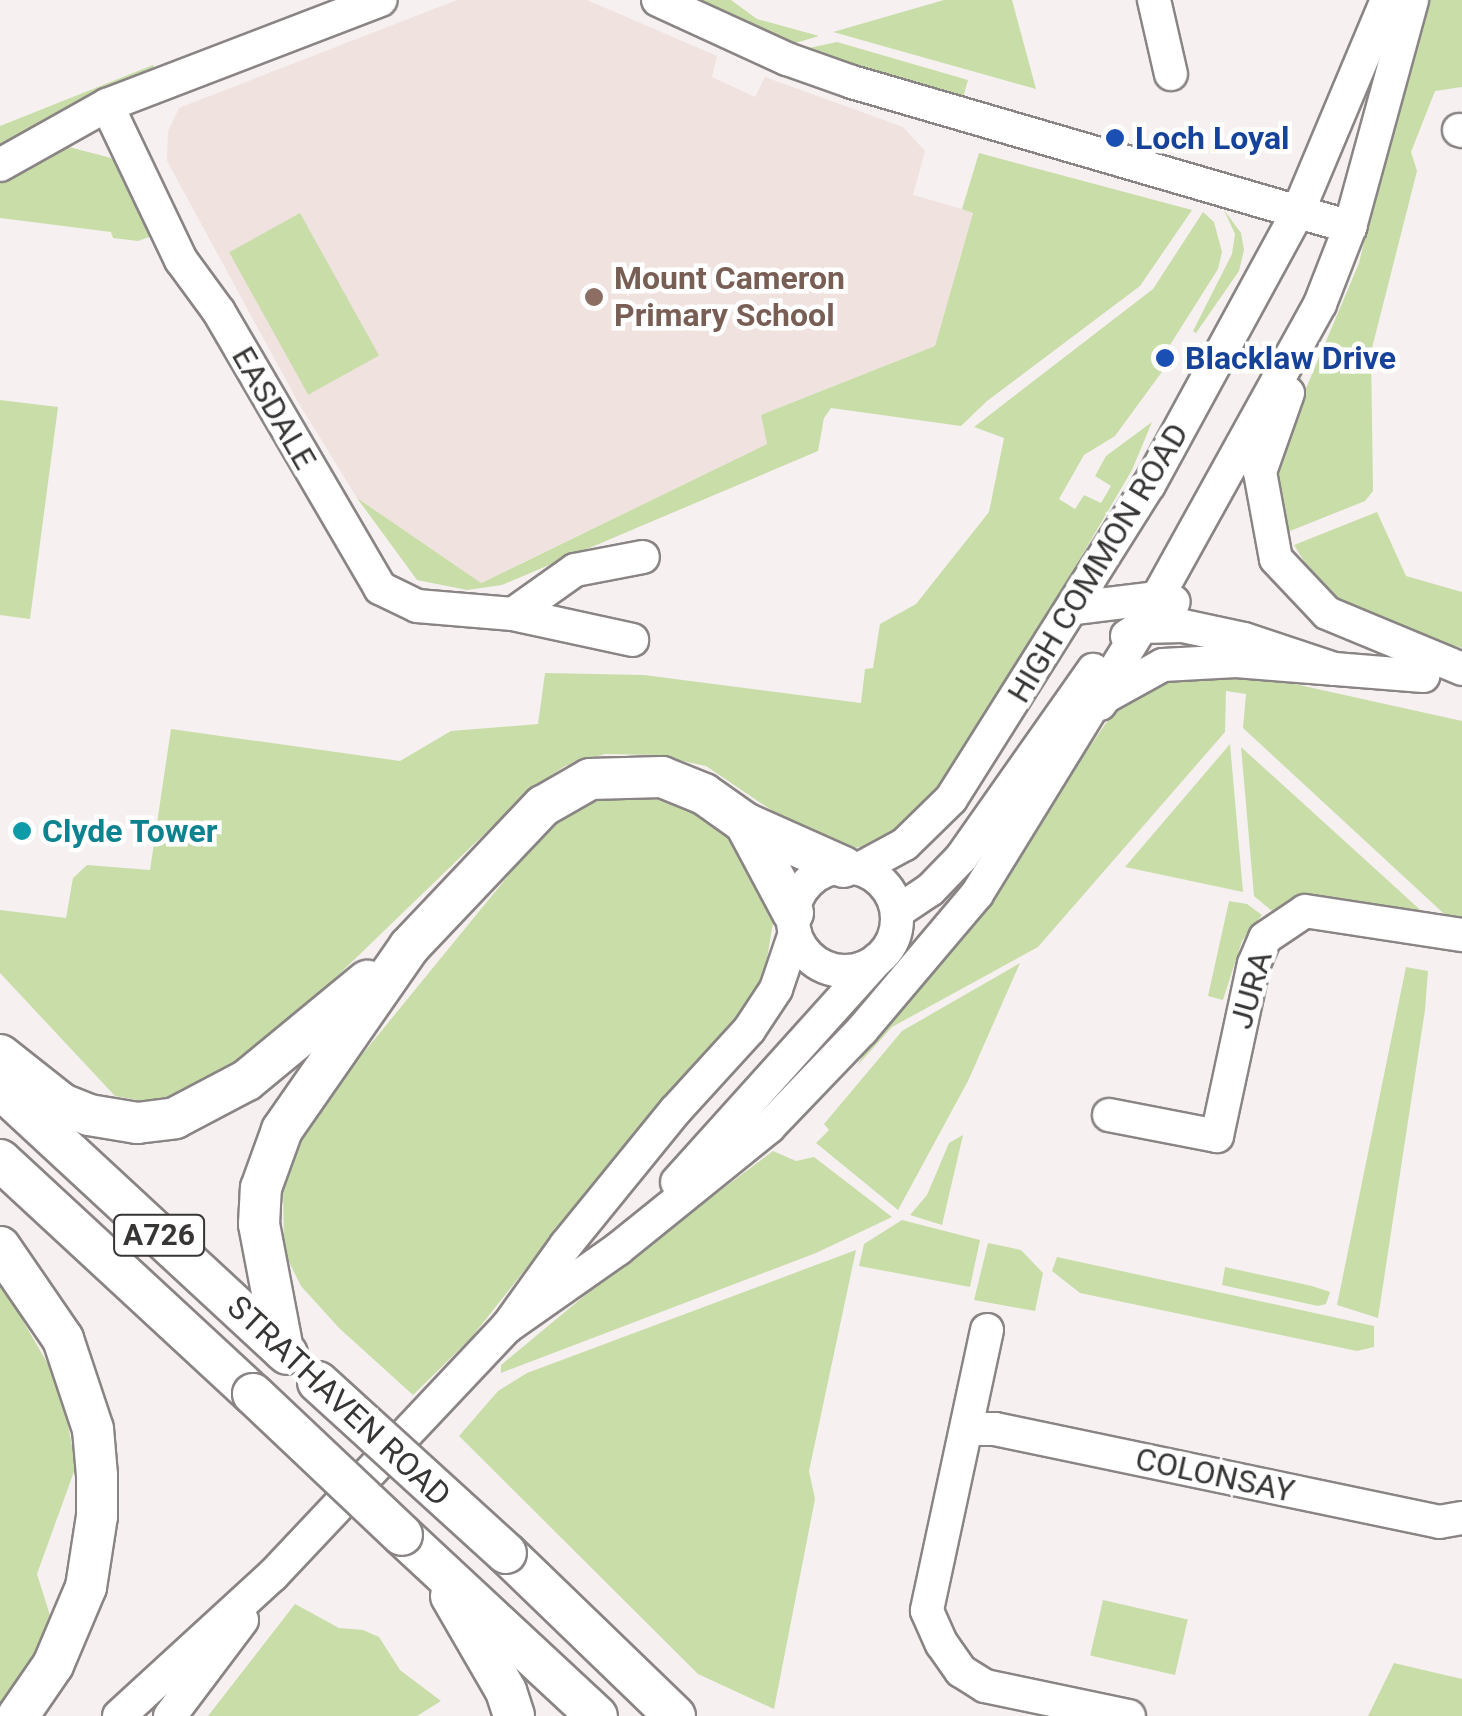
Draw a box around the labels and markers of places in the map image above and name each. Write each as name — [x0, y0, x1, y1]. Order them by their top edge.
place label: Loch Loyal — [1135, 119, 1290, 157]
marker: Loch Loyal — [1104, 127, 1126, 149]
place label: Mount Cameron Primary School — [614, 260, 845, 335]
marker: Mount Cameron Primary School — [583, 286, 605, 308]
place label: Blacklaw Drive — [1185, 339, 1396, 377]
marker: Blacklaw Drive — [1154, 347, 1176, 369]
place label: Clyde Tower — [42, 812, 218, 850]
marker: Clyde Tower — [11, 820, 33, 842]

